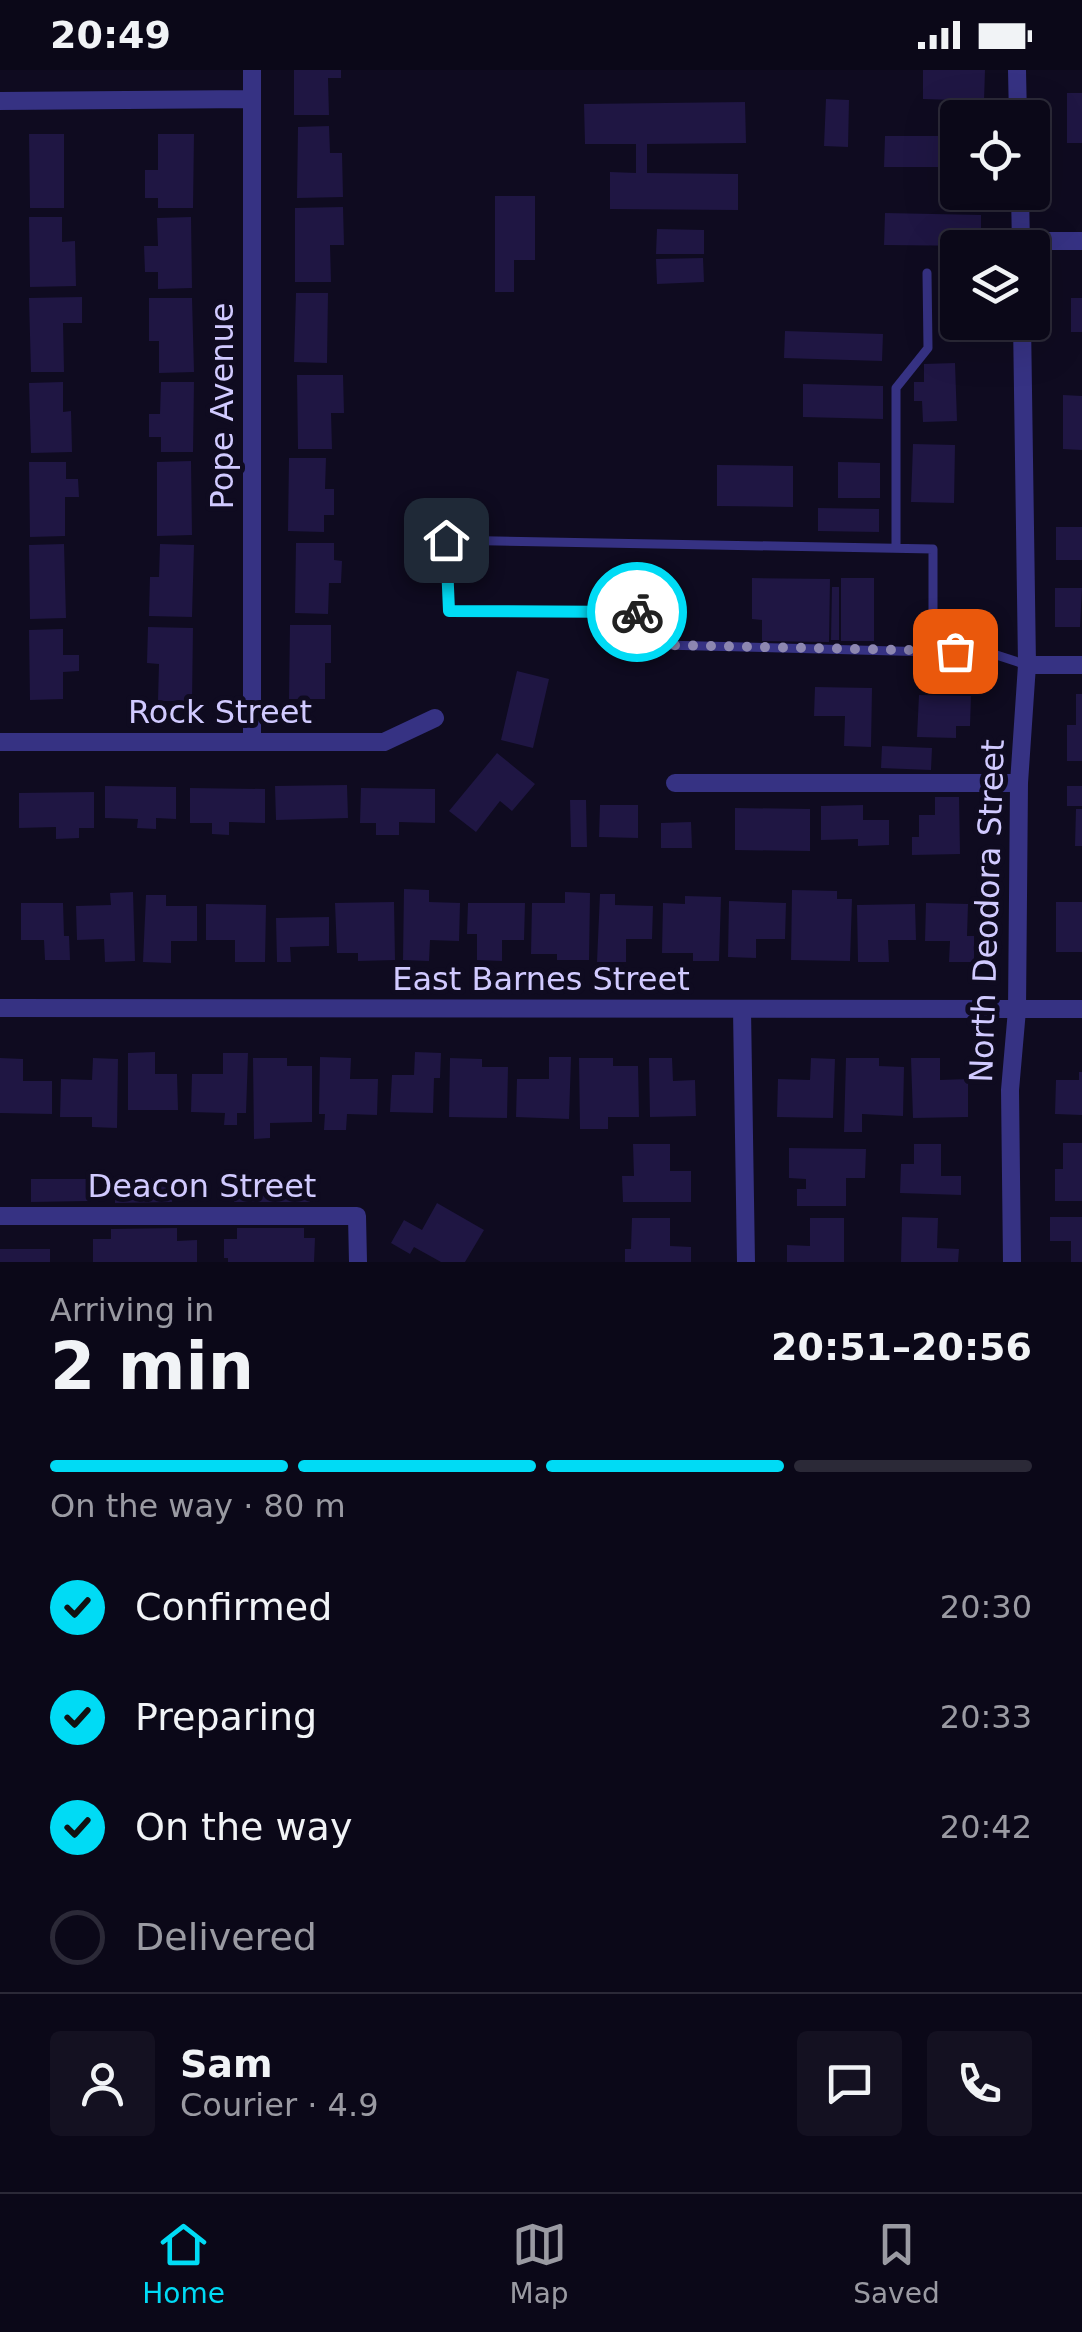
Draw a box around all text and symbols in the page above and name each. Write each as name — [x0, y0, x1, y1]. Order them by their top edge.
text: 20:49 — [50, 13, 171, 57]
map controls — [940, 100, 1050, 340]
button: locate — [940, 100, 1050, 210]
button: layers — [940, 230, 1050, 340]
street label: Pope Avenue — [203, 303, 241, 509]
pin — [404, 498, 489, 583]
icon: home — [419, 513, 474, 568]
courier — [587, 562, 687, 662]
icon: bike — [610, 585, 665, 640]
pin — [913, 609, 998, 694]
icon: bag — [928, 624, 983, 679]
street label: Rock Street — [128, 693, 312, 731]
street label: North Deodora Street — [962, 739, 1012, 1083]
street label: East Barnes Street — [392, 960, 690, 998]
street label: Deacon Street — [88, 1167, 316, 1205]
text: Arriving in — [50, 1291, 214, 1329]
text: 20:51–20:56 — [771, 1325, 1032, 1369]
text: 2 min — [50, 1329, 254, 1404]
text: On the way · 80 m — [50, 1487, 346, 1525]
icon: check — [50, 1580, 105, 1635]
text: Confirmed — [135, 1585, 332, 1629]
text: 20:30 — [940, 1588, 1032, 1626]
icon: check — [50, 1690, 105, 1745]
text: Preparing — [135, 1695, 317, 1739]
text: 20:33 — [940, 1698, 1032, 1736]
icon: check — [50, 1800, 105, 1855]
text: On the way — [135, 1805, 352, 1849]
text: 20:42 — [940, 1808, 1032, 1846]
text: Delivered — [135, 1915, 317, 1959]
button: person — [50, 2031, 155, 2136]
button: chat — [797, 2031, 902, 2136]
button: phone — [927, 2031, 1032, 2136]
text: Sam — [180, 2042, 273, 2086]
text: Courier · 4.9 — [180, 2086, 379, 2124]
tab: Home — [142, 2217, 225, 2310]
tab: Map — [510, 2217, 569, 2310]
tab: Saved — [853, 2217, 940, 2310]

